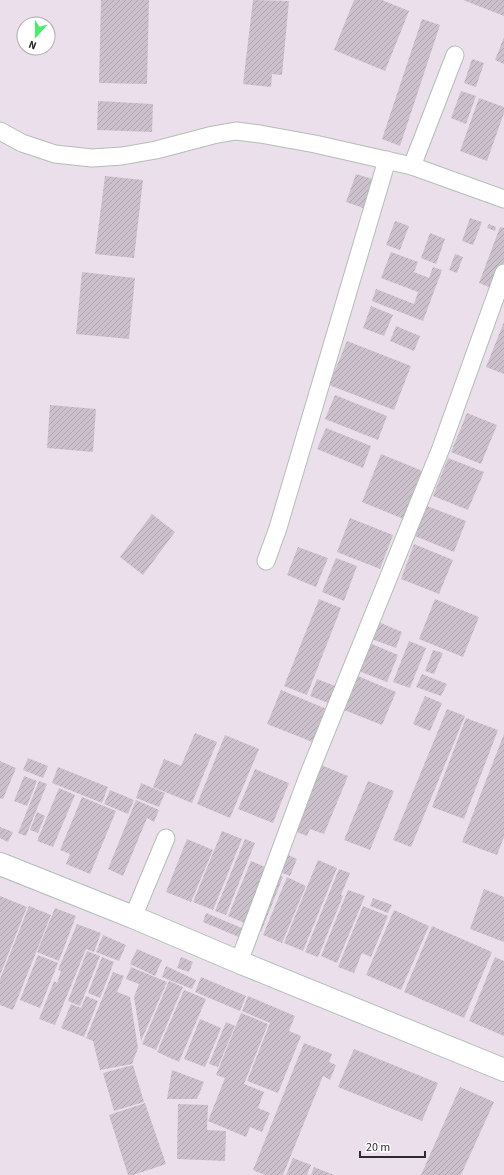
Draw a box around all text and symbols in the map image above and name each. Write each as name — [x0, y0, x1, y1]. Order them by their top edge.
north arrow — [16, 16, 56, 56]
text: N — [26, 37, 39, 53]
scale bar — [360, 1133, 425, 1159]
text: 20 m — [366, 1139, 390, 1156]

